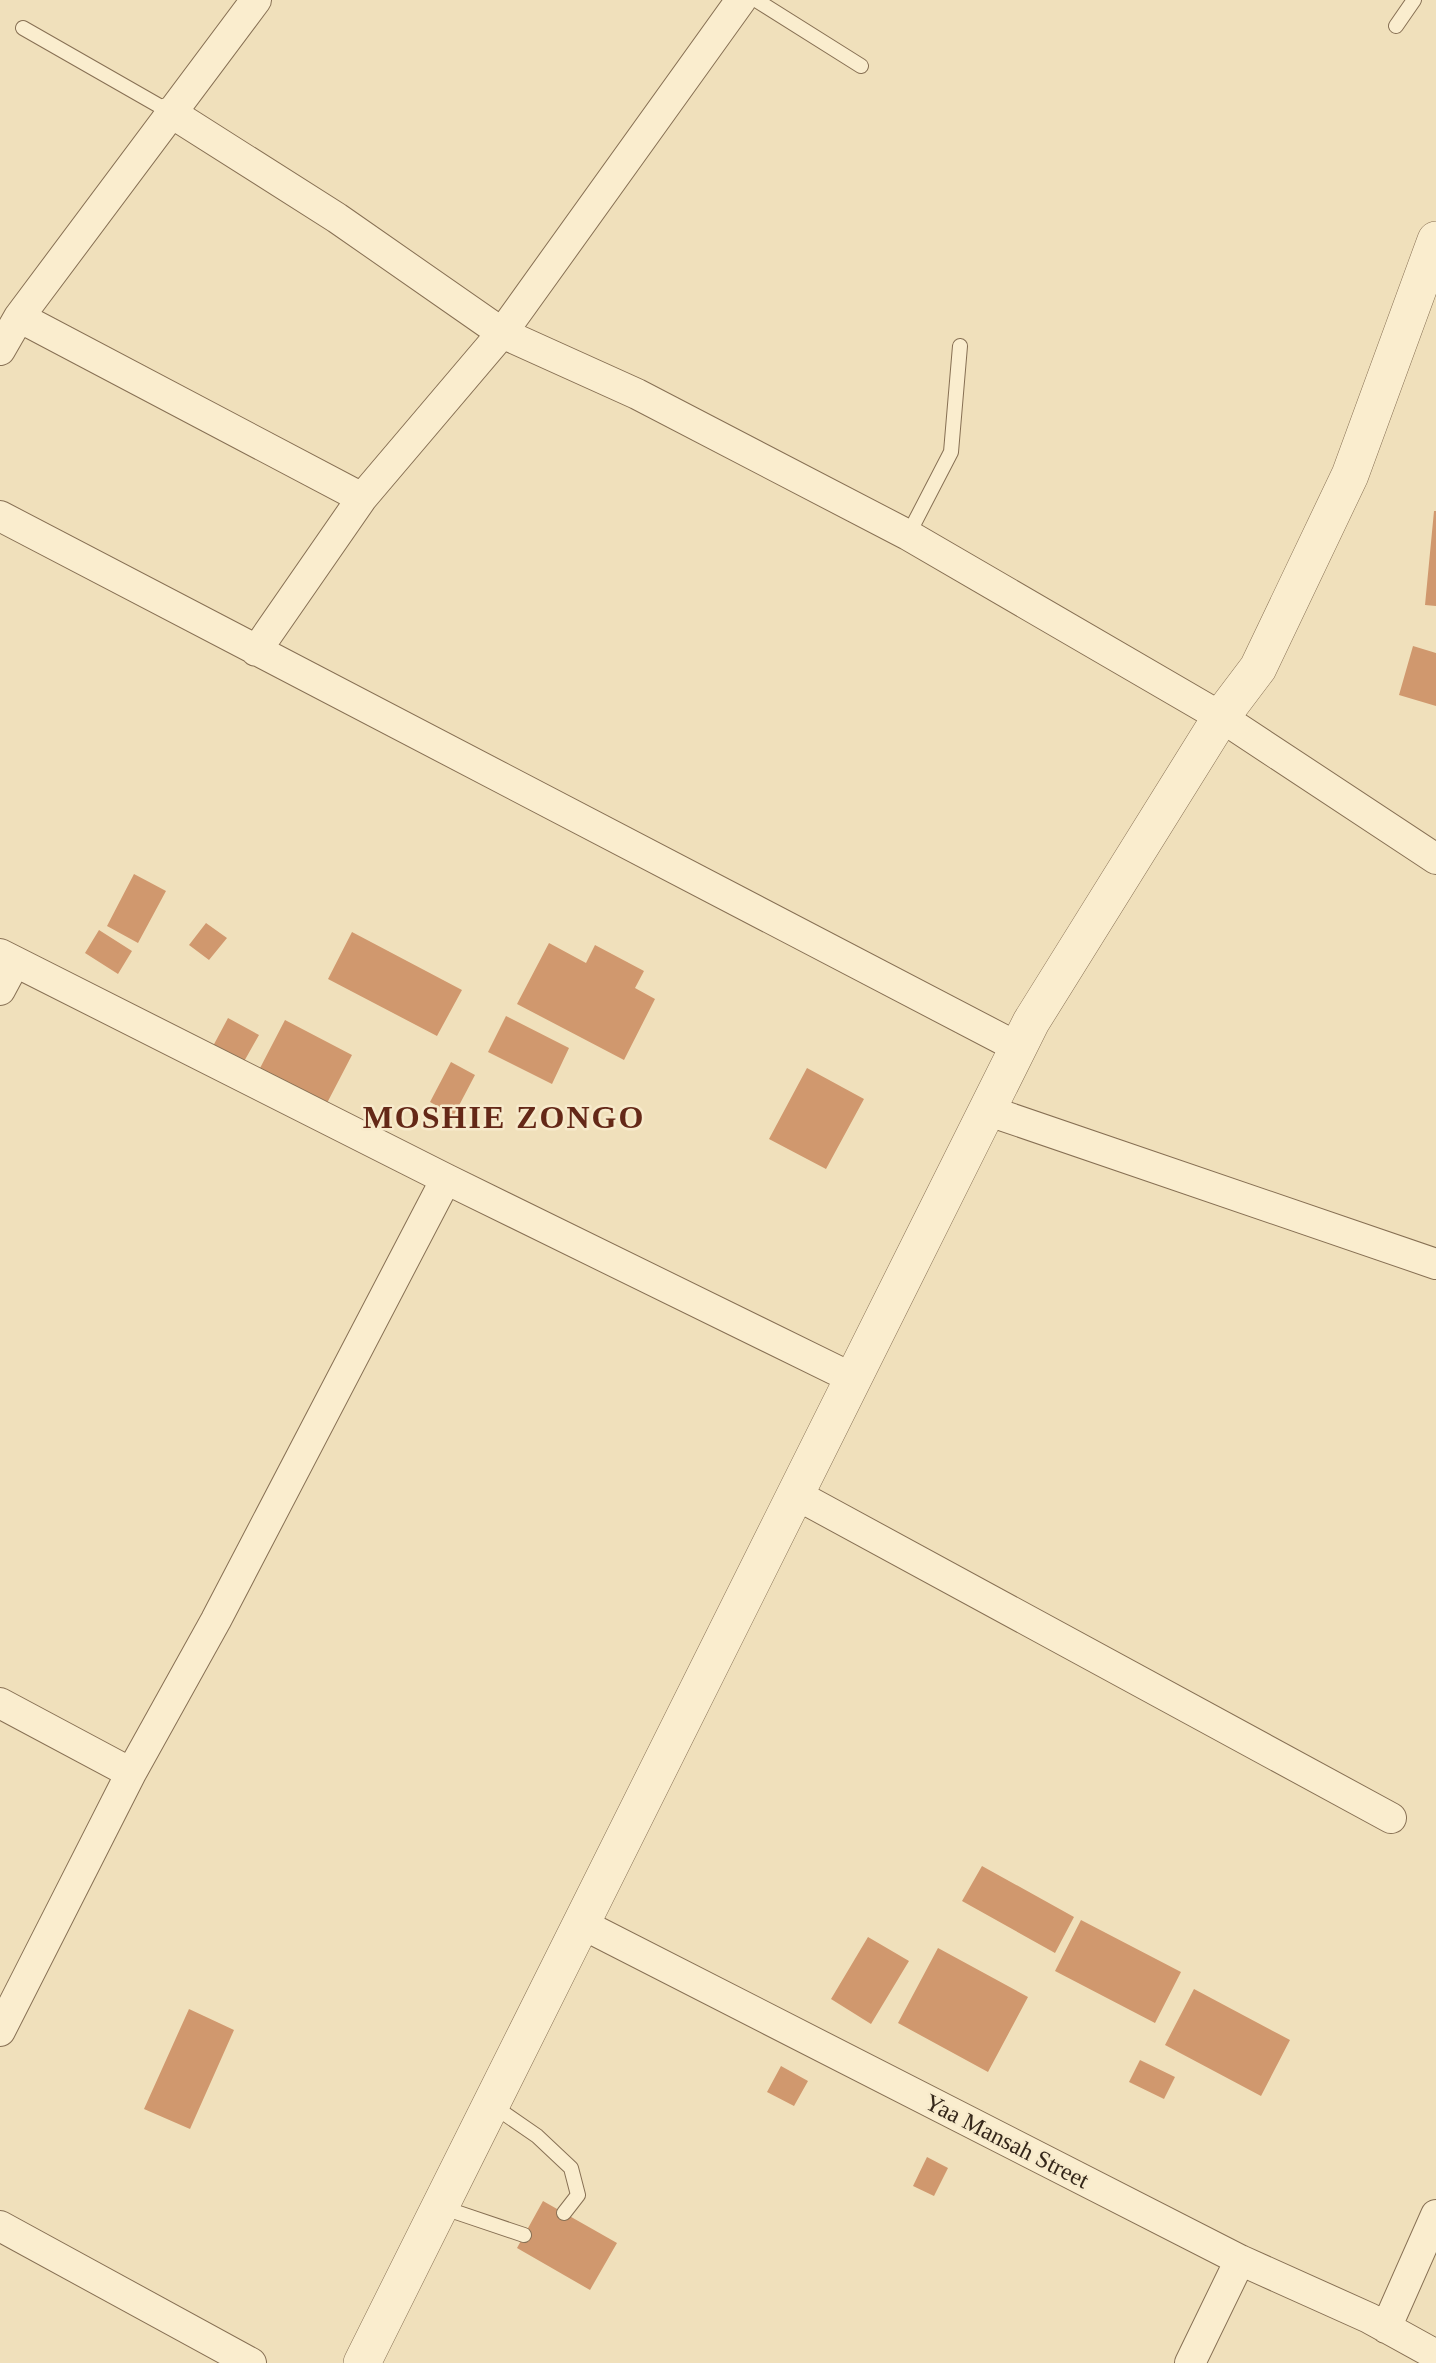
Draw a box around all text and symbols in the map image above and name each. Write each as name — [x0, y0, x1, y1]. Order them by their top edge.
district label: MOSHIE ZONGO — [363, 1099, 645, 1135]
street label: Yaa Mansah Street — [921, 2089, 1093, 2194]

